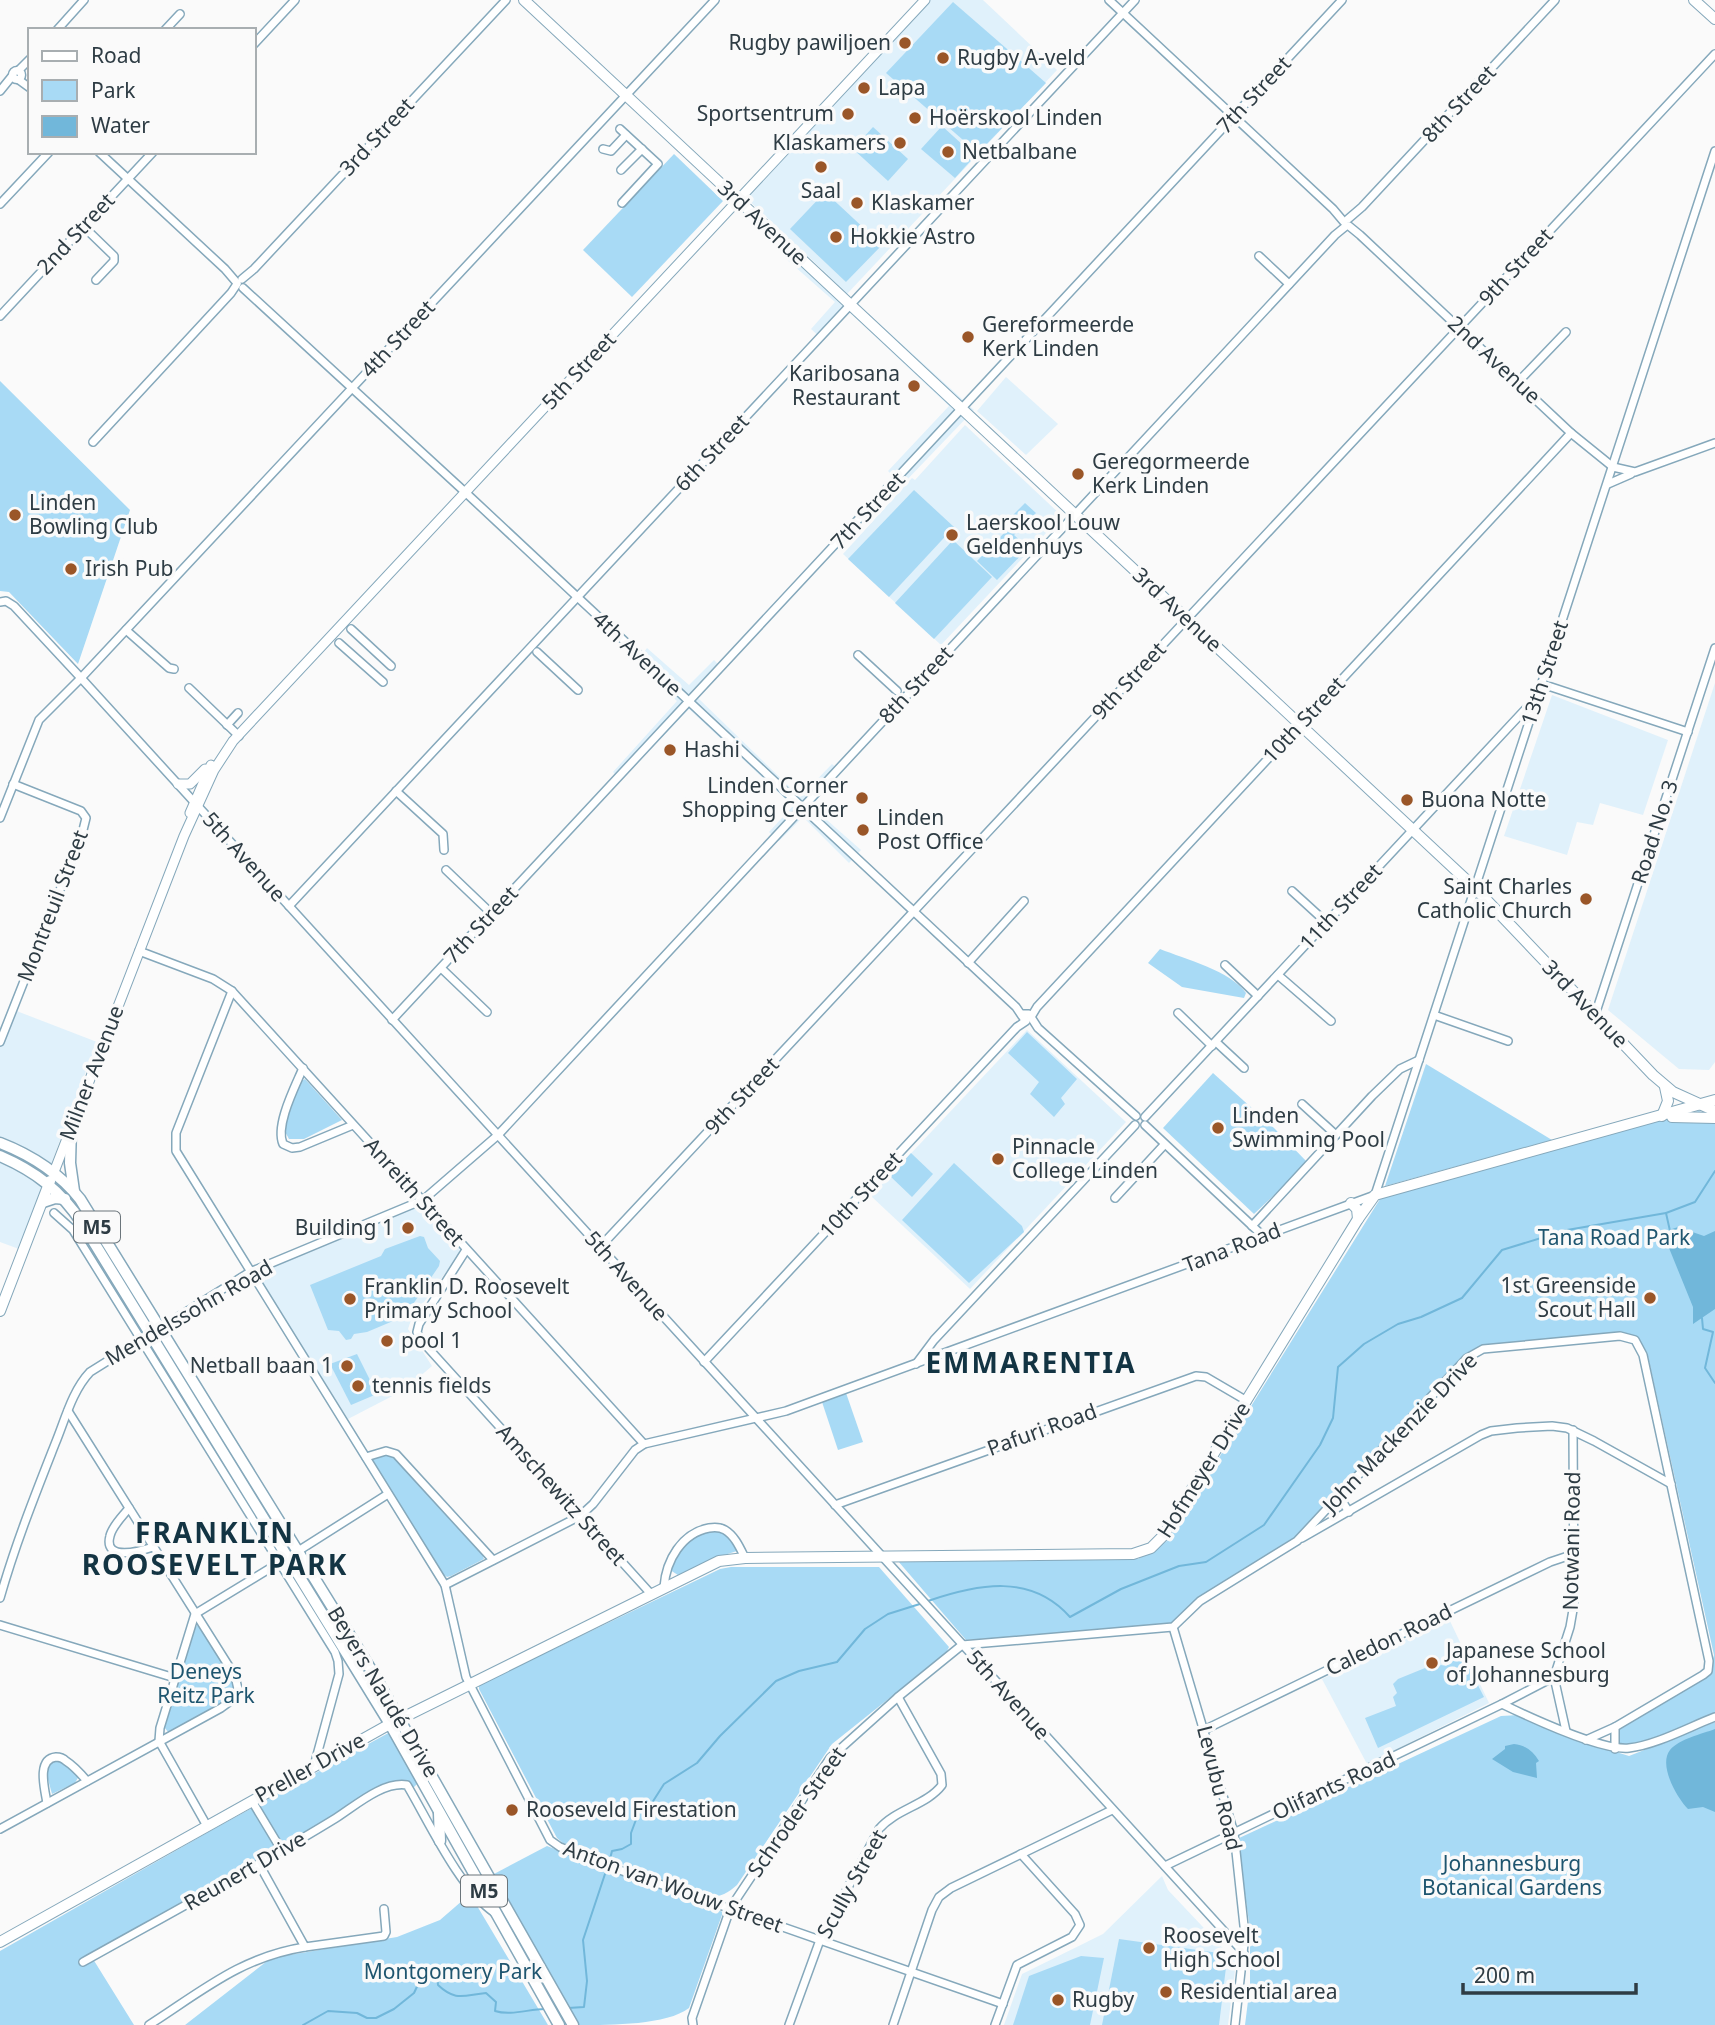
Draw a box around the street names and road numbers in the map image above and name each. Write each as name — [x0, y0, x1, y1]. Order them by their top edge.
street label: 7th Street — [1210, 49, 1297, 139]
street label: 8th Street — [1415, 58, 1502, 148]
street label: 3rd Street — [333, 91, 420, 181]
street label: 3rd Avenue — [712, 174, 813, 271]
street label: 2nd Street — [30, 186, 121, 280]
street label: 9th Street — [1472, 221, 1559, 311]
street label: 4th Street — [354, 293, 441, 383]
street label: 2nd Avenue — [1442, 309, 1547, 409]
street label: 5th Street — [535, 325, 622, 415]
street label: 6th Street — [668, 407, 755, 497]
street label: 7th Street — [824, 465, 911, 555]
street label: 3rd Avenue — [1127, 561, 1228, 658]
street label: 4th Avenue — [587, 605, 688, 702]
street label: 13th Street — [1514, 616, 1574, 729]
street label: 9th Street — [1085, 635, 1172, 725]
street label: 8th Street — [872, 639, 959, 729]
street label: 10th Street — [1256, 670, 1351, 769]
street label: Road No. 3 — [1624, 776, 1684, 887]
street label: 5th Avenue — [197, 805, 293, 907]
street label: Montreuil Street — [10, 825, 94, 985]
street label: 11th Street — [1293, 857, 1388, 956]
street label: 7th Street — [437, 879, 524, 969]
street label: 3rd Avenue — [1537, 953, 1635, 1053]
street label: Milner Avenue — [52, 1001, 130, 1144]
street label: 9th Street — [698, 1050, 785, 1140]
street label: Anreith Street — [359, 1131, 471, 1252]
street label: 10th Street — [813, 1145, 908, 1244]
road number: M5 — [74, 1212, 120, 1242]
street label: Tana Road — [1179, 1216, 1284, 1278]
street label: 5th Avenue — [579, 1224, 675, 1326]
street label: Mendelssohn Road — [100, 1253, 277, 1371]
street label: John Mackenzie Drive — [1314, 1347, 1483, 1519]
street label: Pafuri Road — [983, 1396, 1100, 1462]
street label: Hofmeyer Drive — [1150, 1396, 1256, 1543]
street label: Amschewitz Street — [491, 1418, 633, 1571]
street label: Notwani Road — [1556, 1471, 1586, 1611]
street label: Caledon Road — [1321, 1597, 1456, 1682]
street label: Beyers Naudé Drive — [322, 1601, 446, 1782]
street label: 5th Avenue — [961, 1643, 1057, 1745]
street label: Levubu Road — [1191, 1722, 1249, 1853]
street label: Preller Drive — [250, 1725, 369, 1809]
street label: Schroder Street — [741, 1740, 852, 1882]
street label: Olifants Road — [1267, 1744, 1400, 1826]
street label: Reunert Drive — [178, 1824, 311, 1916]
street label: Scully Street — [810, 1824, 893, 1943]
street label: Anton van Wouw Street — [560, 1833, 787, 1939]
road number: M5 — [461, 1876, 507, 1907]

